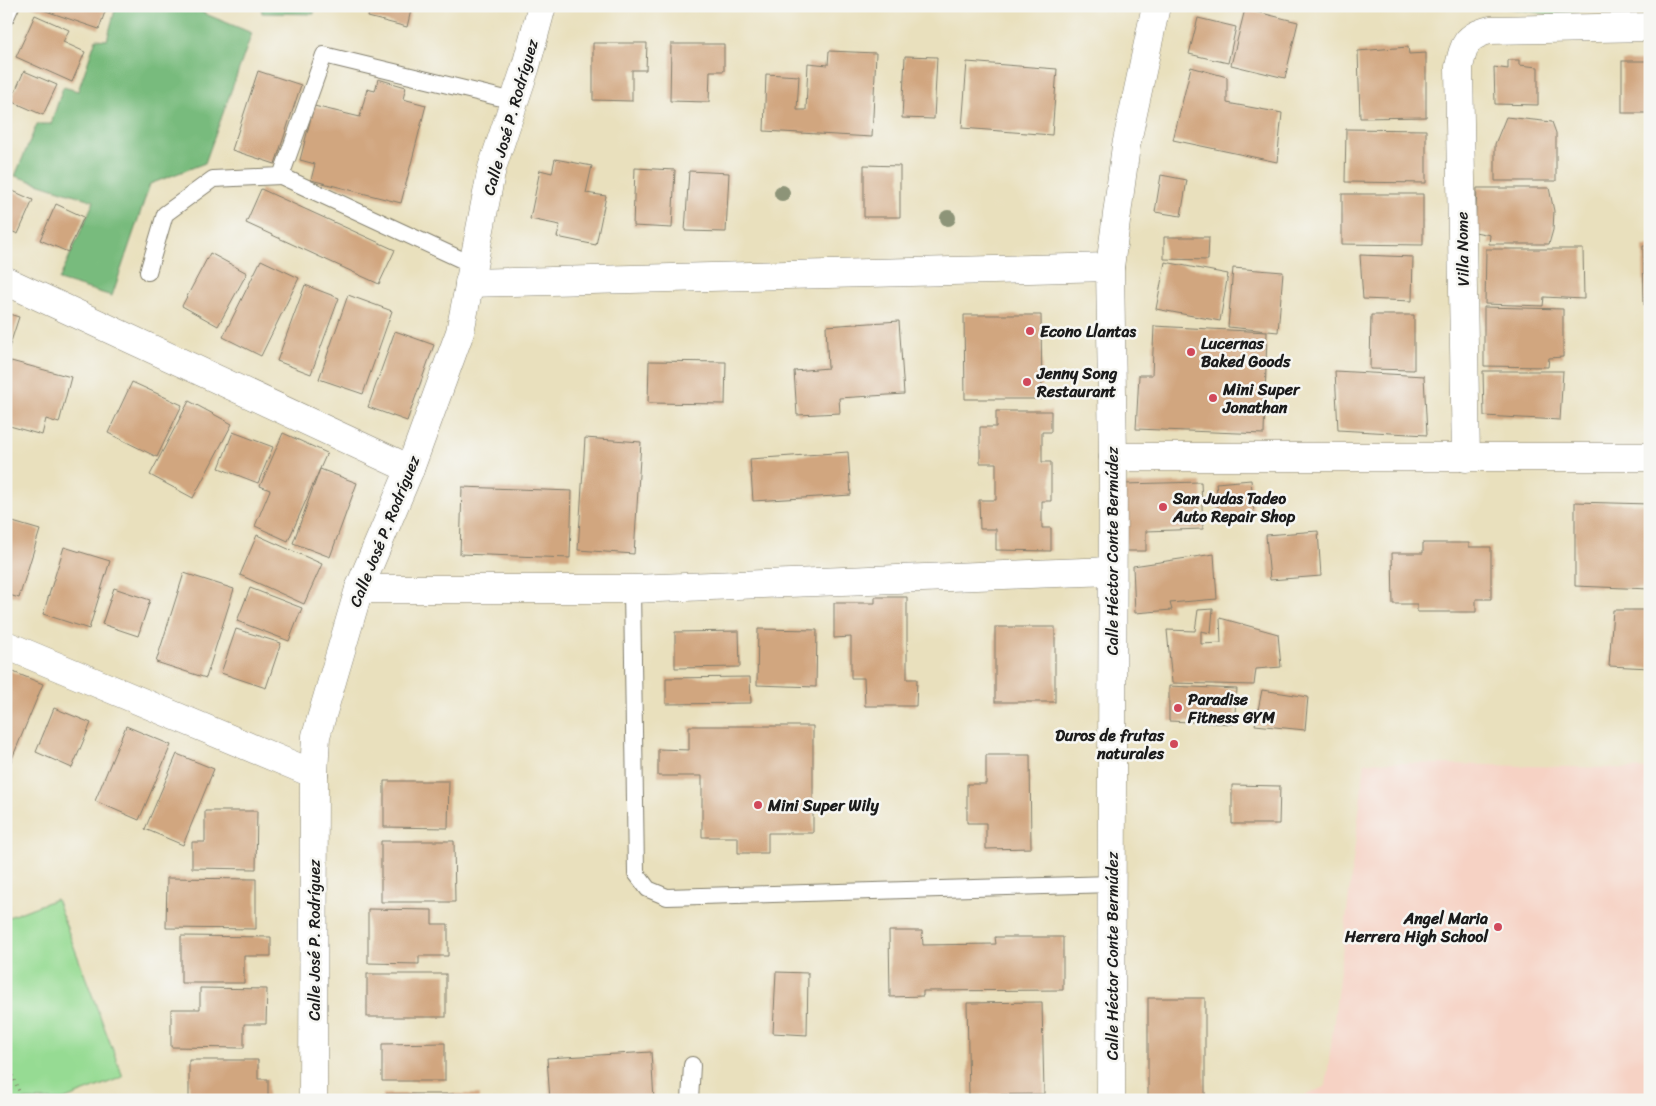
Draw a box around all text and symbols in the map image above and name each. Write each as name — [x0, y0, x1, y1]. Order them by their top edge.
street label: Calle José P. Rodríguez — [474, 35, 547, 199]
street label: Villa Nome — [1447, 211, 1478, 287]
place label: Econo Llantas — [1040, 317, 1137, 346]
marker: Econo Llantas — [1024, 325, 1036, 337]
place label: Lucernas Baked Goods — [1201, 329, 1291, 376]
marker: Lucernas Baked Goods — [1185, 346, 1197, 358]
place label: Jenny Song Restaurant — [1036, 359, 1118, 406]
place label: Mini Super Jonathan — [1222, 375, 1301, 422]
marker: Jenny Song Restaurant — [1021, 376, 1033, 388]
marker: Mini Super Jonathan — [1207, 392, 1219, 404]
street label: Calle Héctor Conte Bermúdez — [1098, 446, 1127, 655]
street label: Calle José P. Rodríguez — [341, 451, 428, 611]
place label: San Judas Tadeo Auto Repair Shop — [1172, 484, 1296, 531]
marker: San Judas Tadeo Auto Repair Shop — [1157, 501, 1169, 513]
place label: Paradise Fitness GYM — [1187, 685, 1275, 732]
marker: Paradise Fitness GYM — [1172, 702, 1184, 714]
place label: Duros de frutas naturales — [1055, 721, 1165, 768]
marker: Duros de frutas naturales — [1168, 738, 1180, 750]
place label: Mini Super Wily — [767, 791, 879, 820]
marker: Mini Super Wily — [752, 799, 764, 811]
street label: Calle Héctor Conte Bermúdez — [1098, 851, 1127, 1060]
street label: Calle José P. Rodríguez — [300, 859, 329, 1021]
place label: Angel Maria Herrera High School — [1344, 904, 1489, 951]
marker: Angel Maria Herrera High School — [1492, 921, 1504, 933]

